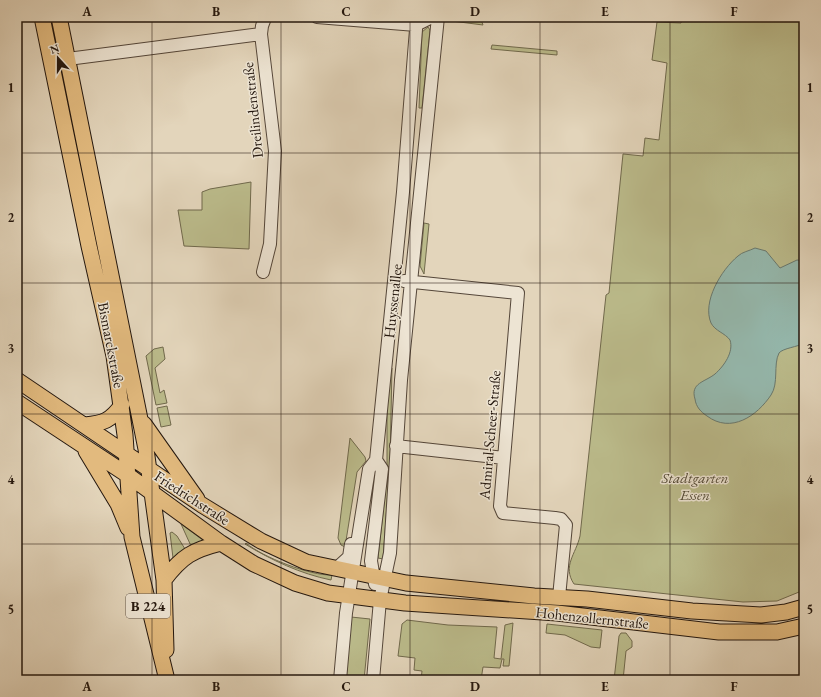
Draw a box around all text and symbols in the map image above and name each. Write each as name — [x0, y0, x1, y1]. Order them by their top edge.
text: A — [81, 3, 92, 20]
text: B — [212, 3, 220, 20]
text: C — [341, 3, 351, 20]
text: D — [470, 3, 480, 20]
text: E — [601, 3, 609, 20]
text: F — [730, 3, 738, 20]
north arrow — [38, 38, 78, 78]
text: N — [48, 40, 61, 57]
street label: Dreilindenstraße — [238, 61, 267, 159]
text: 1 — [8, 79, 15, 96]
text: 1 — [807, 79, 814, 96]
text: 2 — [8, 209, 15, 226]
text: 2 — [807, 209, 814, 226]
street label: Huyssenallee — [379, 263, 406, 339]
street label: Bismarckstraße — [94, 300, 129, 390]
text: 3 — [8, 340, 15, 357]
text: 3 — [807, 340, 814, 357]
street label: Admiral-Scheer-Straße — [474, 369, 505, 501]
street label: Friedrichstraße — [151, 466, 234, 529]
park label: Stadtgarten Essen — [661, 468, 729, 504]
text: 4 — [8, 471, 15, 488]
text: 4 — [807, 471, 814, 488]
road number: B 224 — [126, 594, 170, 618]
text: 5 — [8, 601, 14, 618]
text: 5 — [807, 601, 813, 618]
street label: Hohenzollernstraße — [535, 602, 650, 633]
text: A — [81, 678, 92, 695]
text: B — [212, 678, 220, 695]
text: C — [341, 678, 351, 695]
text: D — [470, 678, 480, 695]
text: E — [601, 678, 609, 695]
text: F — [730, 678, 738, 695]

